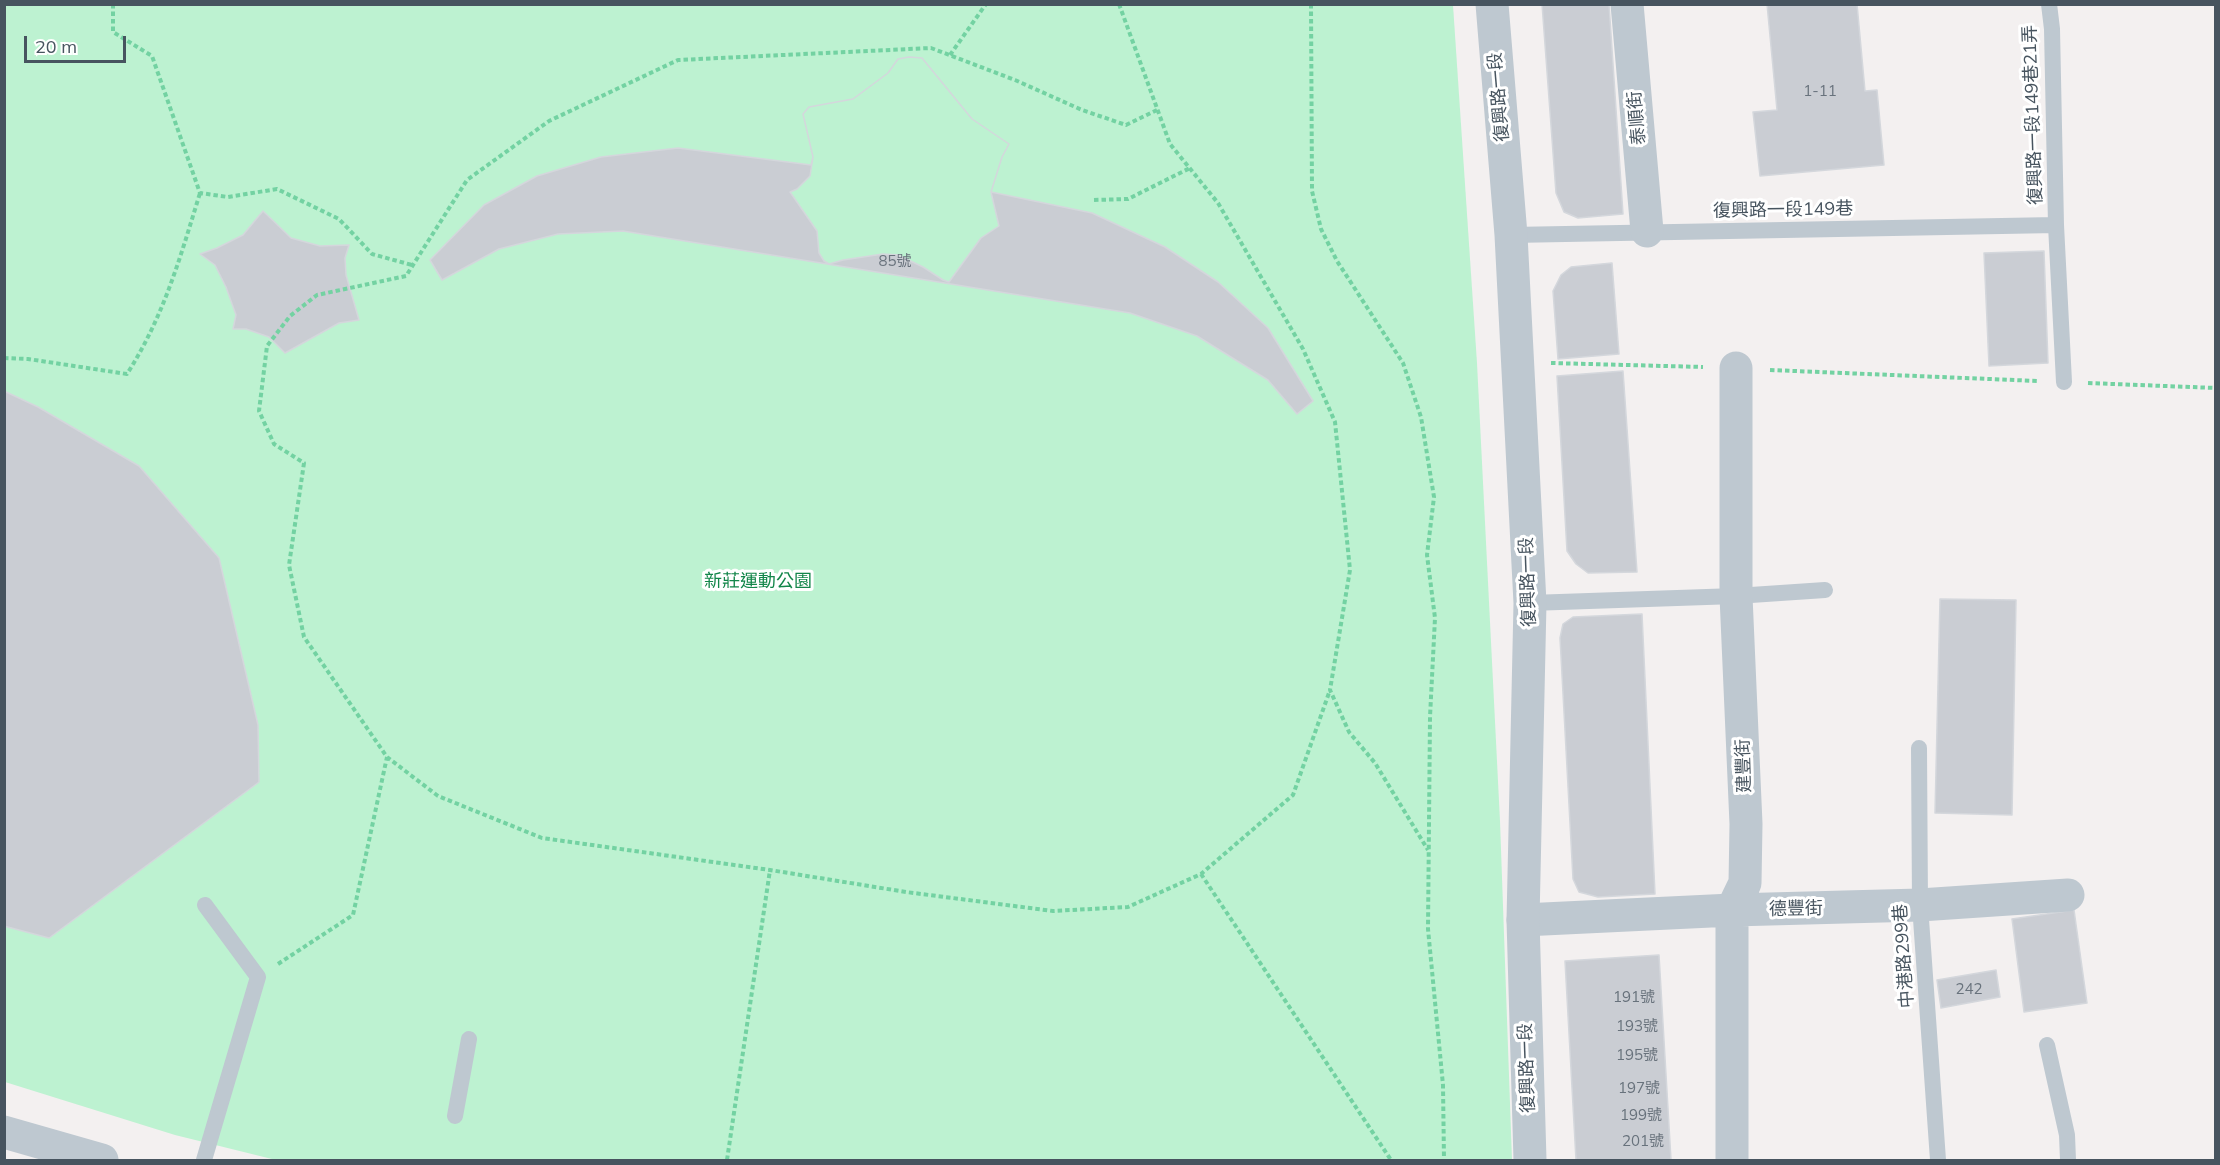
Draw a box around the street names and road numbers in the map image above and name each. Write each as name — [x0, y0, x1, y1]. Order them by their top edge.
street label: 復興路一段149巷21弄 — [2019, 25, 2047, 205]
street label: 復興路一段 — [1484, 51, 1514, 143]
street label: 泰順街 — [1624, 90, 1650, 146]
street label: 復興路一段149巷 — [1713, 198, 1853, 222]
street label: 復興路一段 — [1516, 537, 1540, 627]
street label: 建豐街 — [1732, 739, 1756, 793]
street label: 德豐街 — [1769, 898, 1823, 920]
street label: 中港路299巷 — [1890, 903, 1918, 1009]
street label: 復興路一段 — [1515, 1023, 1539, 1113]

